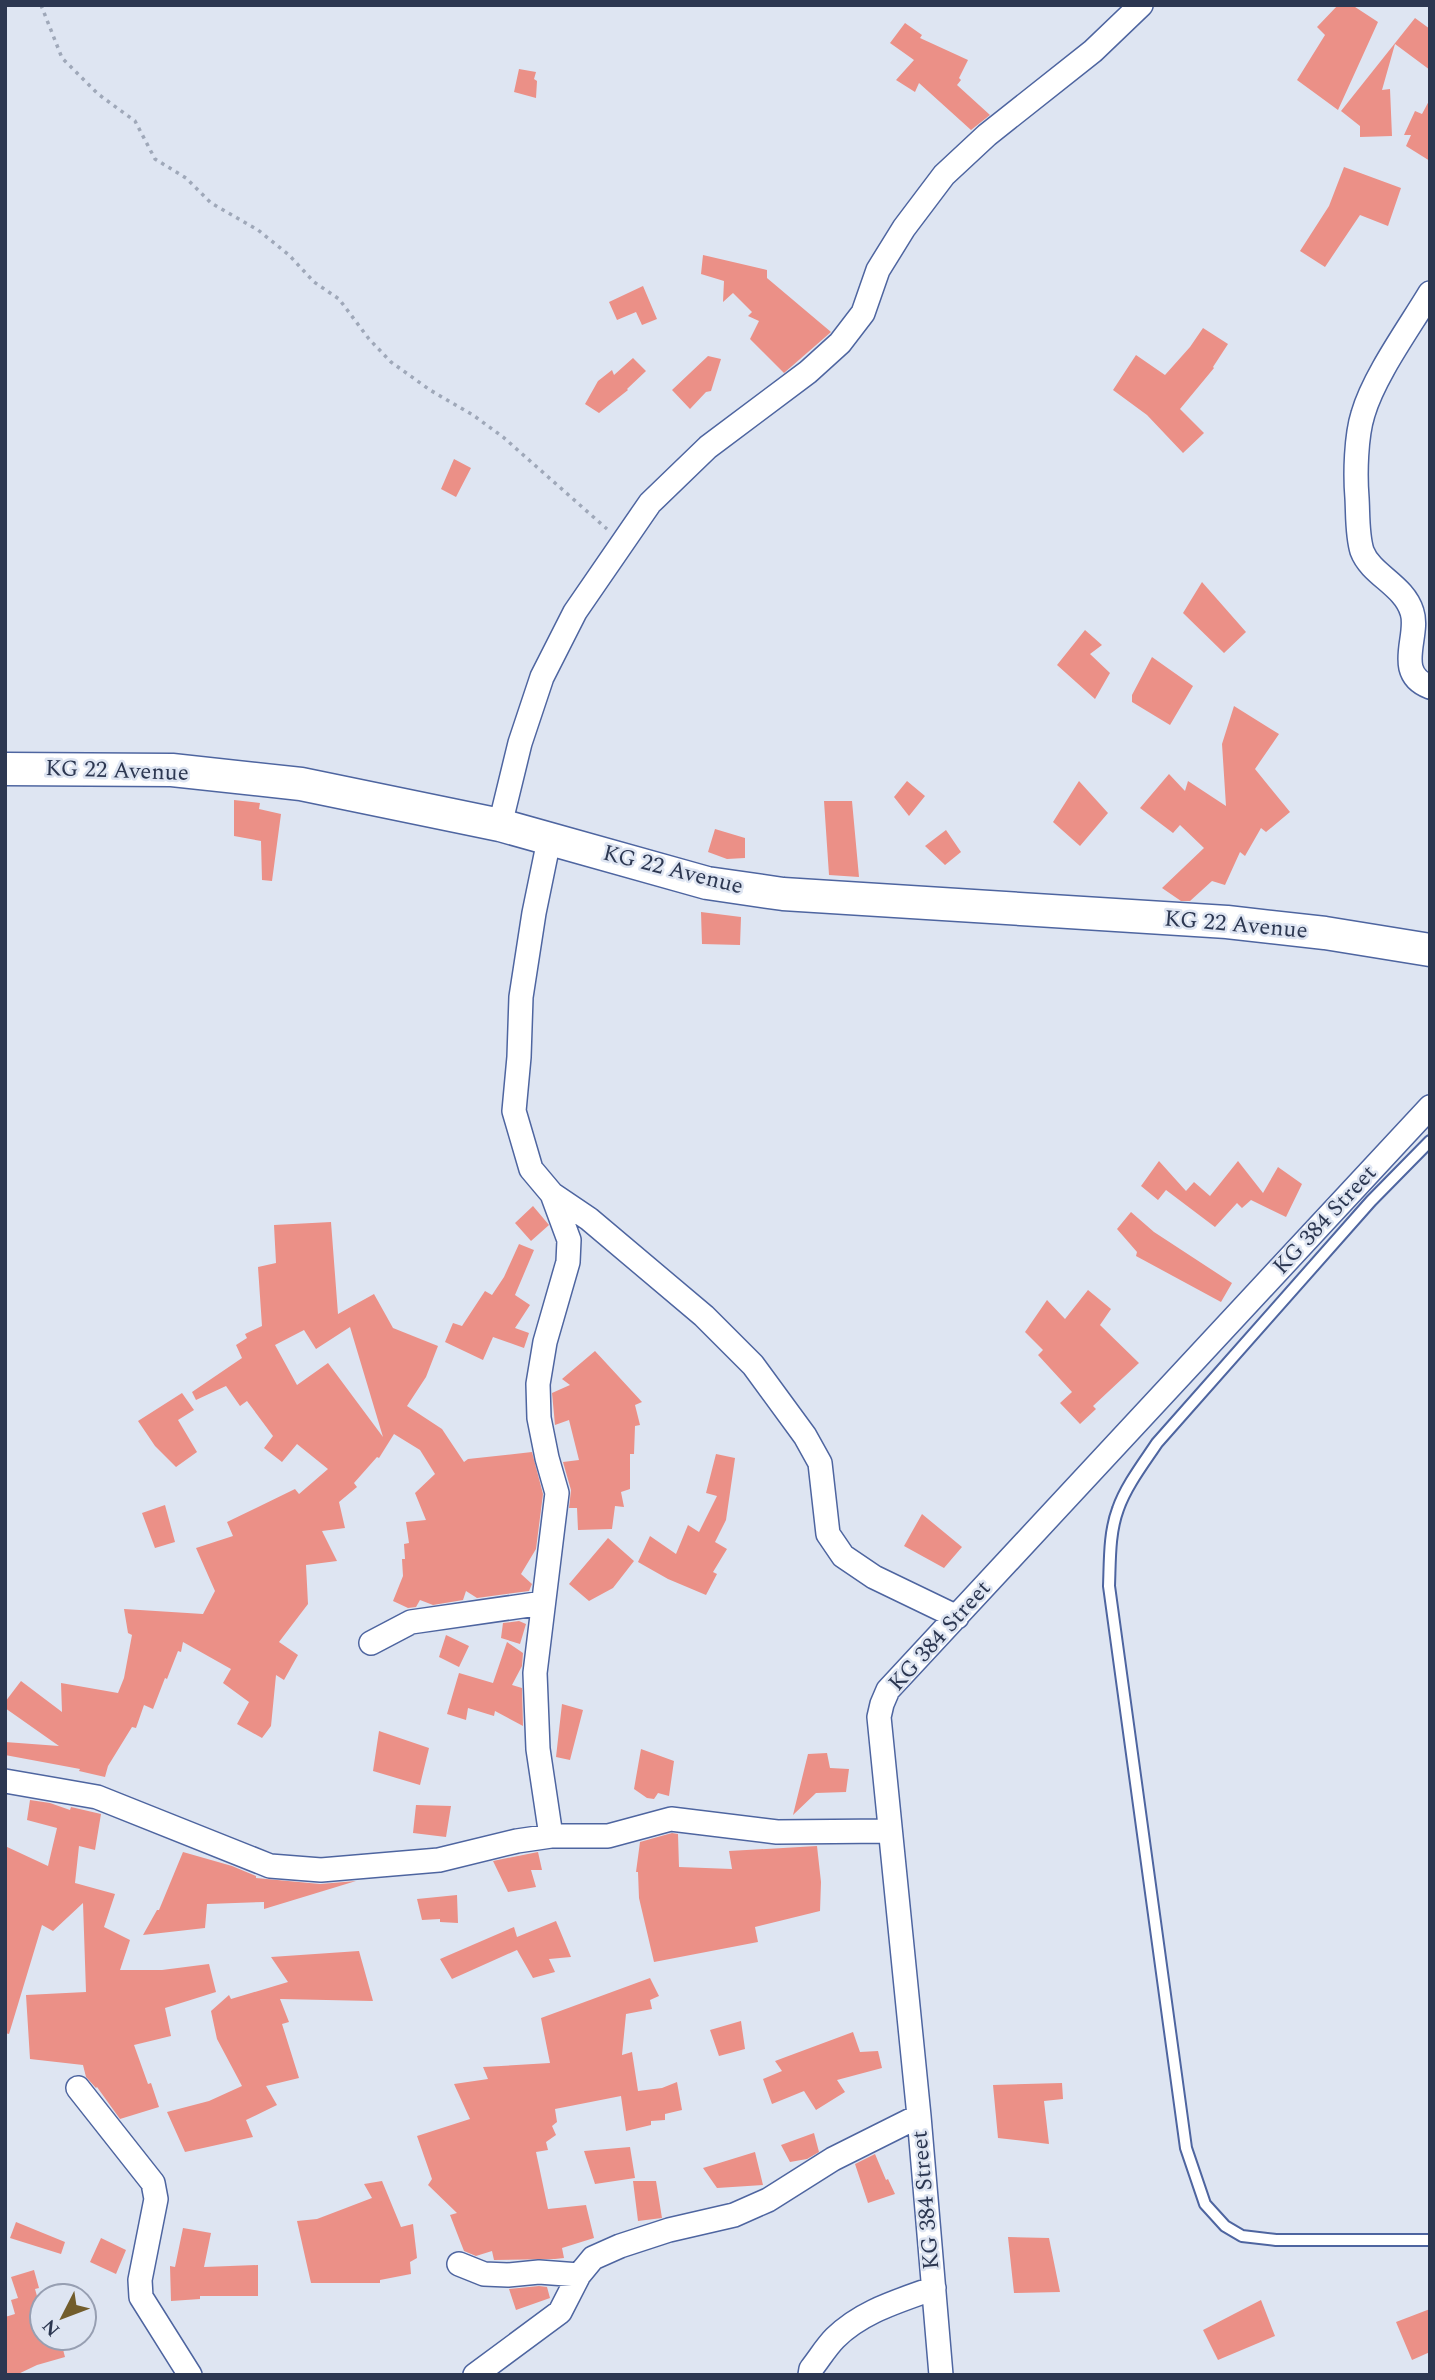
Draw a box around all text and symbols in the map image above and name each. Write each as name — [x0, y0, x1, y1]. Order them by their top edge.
street label: KG 22 Avenue — [45, 751, 189, 791]
street label: KG 22 Avenue — [599, 836, 747, 904]
street label: KG 22 Avenue — [1163, 901, 1309, 949]
street label: KG 384 Street — [1265, 1157, 1385, 1283]
street label: KG 384 Street — [880, 1572, 1000, 1700]
street label: KG 384 Street — [902, 2129, 950, 2271]
north arrow — [28, 2282, 98, 2352]
text: N — [36, 2312, 67, 2343]

